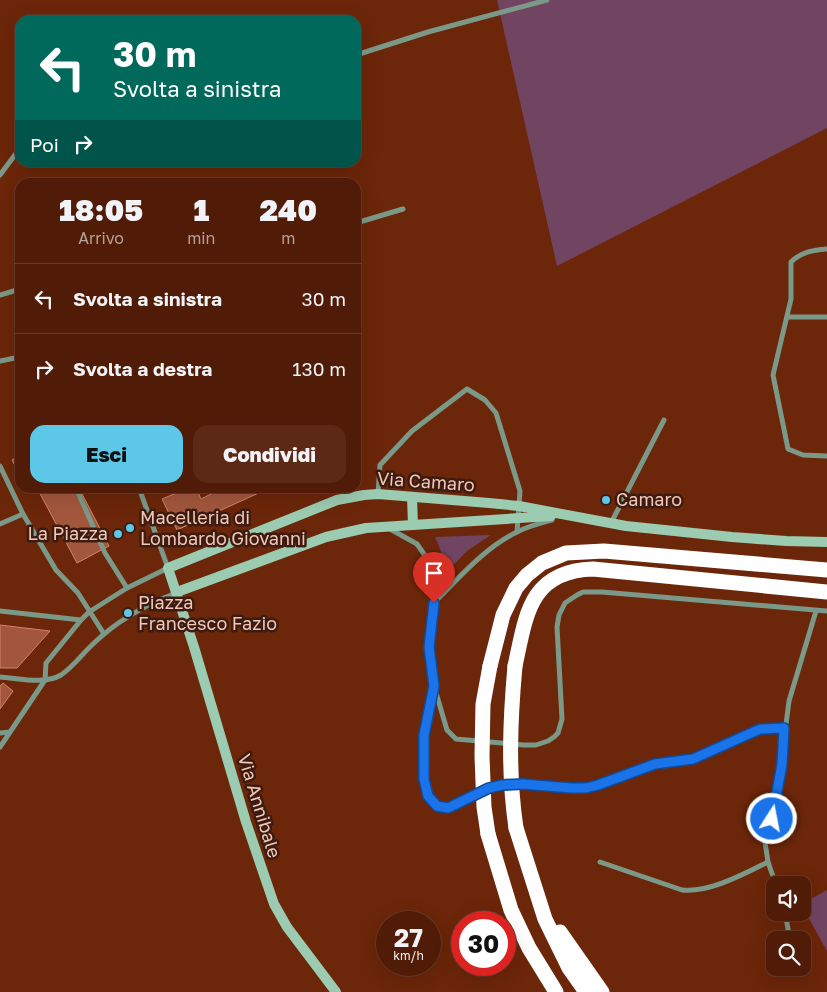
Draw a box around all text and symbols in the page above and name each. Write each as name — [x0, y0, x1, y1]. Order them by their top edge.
text: 30 m — [113, 33, 196, 75]
icon: left — [30, 35, 95, 100]
text: Svolta a sinistra — [113, 75, 281, 102]
icon: right — [69, 130, 97, 158]
text: Poi — [30, 133, 59, 156]
text: 18:05 — [59, 192, 143, 228]
text: 1 — [193, 192, 209, 228]
text: 240 — [259, 192, 317, 228]
text: Arrivo — [78, 228, 124, 248]
text: min — [187, 228, 215, 248]
text: m — [281, 228, 295, 248]
icon: left — [30, 285, 58, 313]
text: Svolta a sinistra — [73, 287, 222, 310]
text: 30 m — [302, 287, 346, 310]
icon: right — [30, 355, 58, 383]
text: Svolta a destra — [73, 357, 212, 380]
text: 130 m — [292, 357, 346, 380]
button: Esci — [30, 425, 183, 483]
button: Condividi — [193, 425, 346, 483]
street label: Via Camaro — [377, 467, 476, 495]
place label: Camaro — [616, 488, 682, 510]
marker: Camaro — [600, 494, 612, 506]
place label: Macelleria di Lombardo Giovanni — [140, 506, 306, 549]
place label: La Piazza — [27, 522, 108, 544]
marker: Macelleria di Lombardo Giovanni — [124, 522, 136, 534]
marker: La Piazza — [112, 528, 124, 540]
pin — [413, 552, 455, 603]
icon: arrive — [420, 559, 448, 587]
place label: Piazza Francesco Fazio — [138, 591, 277, 634]
marker: Piazza Francesco Fazio — [122, 607, 134, 619]
street label: Via Annibale — [234, 751, 286, 860]
position arrow — [745, 792, 797, 844]
map controls — [766, 876, 811, 976]
button: sound — [766, 876, 811, 921]
speed limit sign: 30 — [451, 911, 516, 976]
text: 27 — [394, 922, 423, 953]
button: search — [766, 931, 811, 976]
text: km/h — [393, 948, 424, 963]

